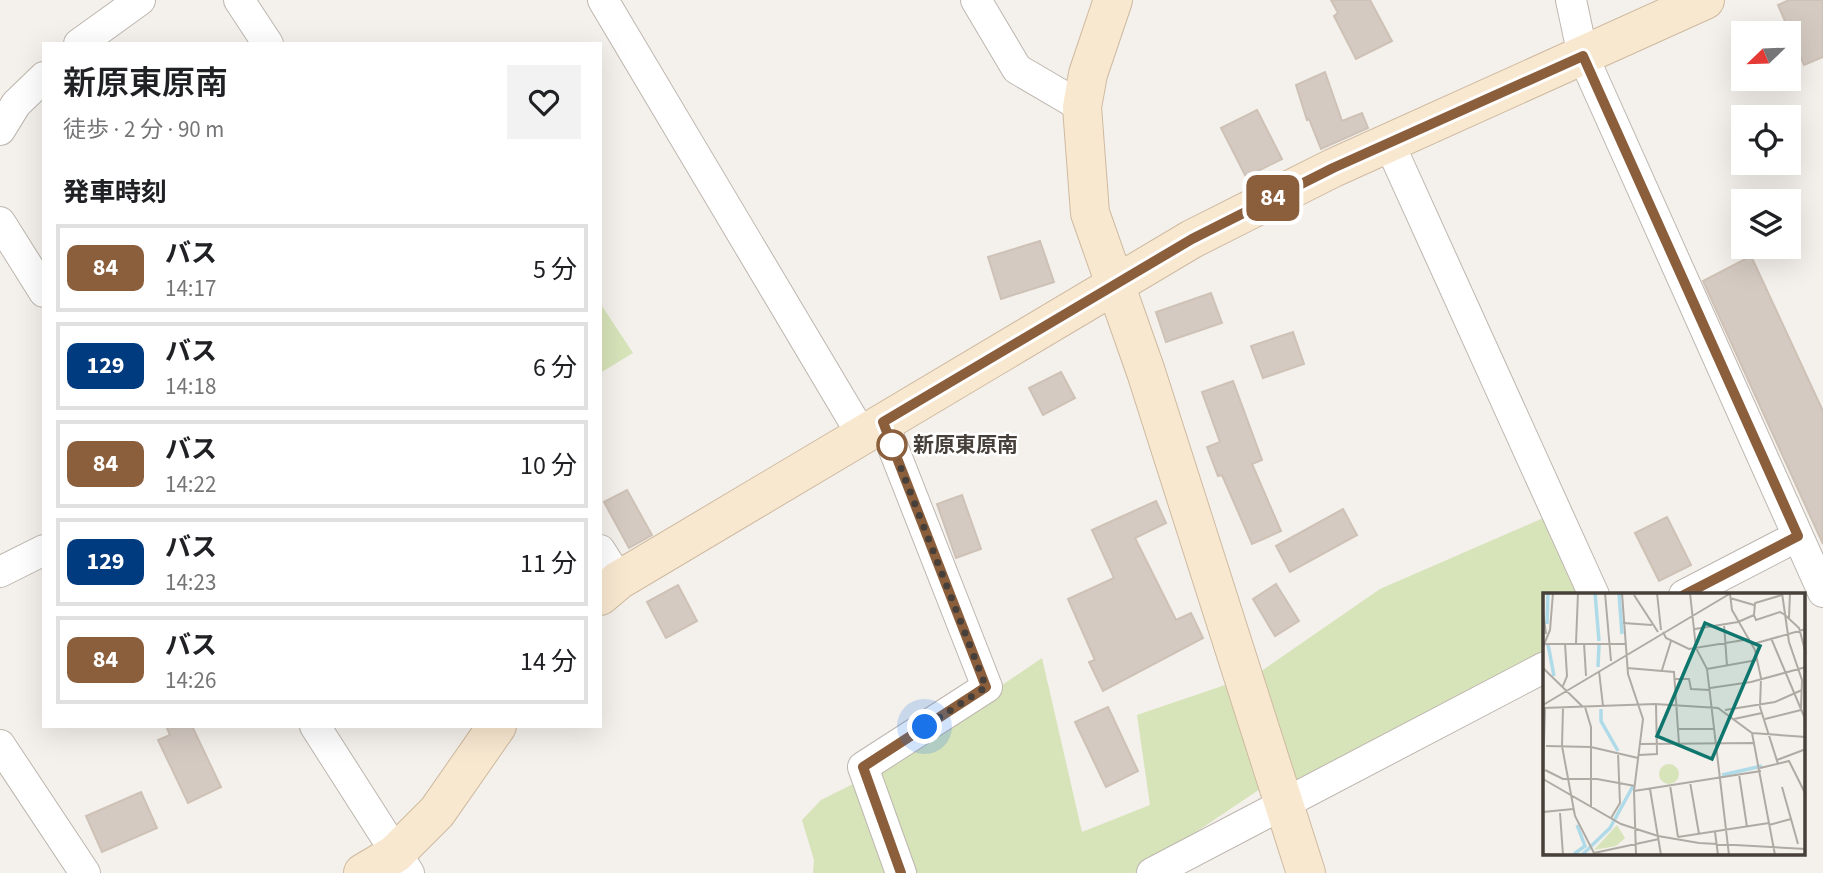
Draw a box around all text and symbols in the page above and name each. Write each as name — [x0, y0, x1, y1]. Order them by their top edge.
north arrow — [1731, 21, 1801, 91]
map controls — [1731, 21, 1801, 259]
text: 新原東原南 — [63, 60, 228, 107]
button: heart — [507, 65, 581, 139]
button: locate — [1731, 105, 1801, 175]
text: 徒歩 · 2 分 · 90 m — [63, 113, 224, 146]
text: 発車時刻 — [63, 174, 167, 211]
line badge: 84 — [1242, 175, 1304, 221]
text: 84 — [1260, 180, 1286, 215]
button: layers — [1731, 189, 1801, 259]
text: バス — [165, 235, 217, 272]
text: 84 — [93, 250, 118, 285]
text: 5 分 — [533, 251, 577, 288]
text: 14:17 — [165, 272, 216, 305]
text: バス — [165, 333, 217, 370]
text: 129 — [86, 348, 125, 383]
text: 6 分 — [533, 349, 577, 386]
text: 14:18 — [165, 370, 216, 403]
marker: 新原東原南 — [877, 430, 907, 460]
place label: 新原東原南 — [913, 430, 1018, 460]
text: バス — [165, 431, 217, 468]
text: 84 — [93, 446, 118, 481]
text: 10 分 — [520, 447, 577, 484]
text: 14:22 — [165, 468, 216, 501]
text: バス — [165, 529, 217, 566]
text: 129 — [86, 544, 125, 579]
text: 11 分 — [520, 545, 577, 582]
text: 14:23 — [165, 566, 216, 599]
inset map — [1543, 593, 1806, 856]
text: バス — [165, 627, 217, 664]
text: 84 — [93, 642, 118, 677]
text: 14 分 — [520, 643, 577, 680]
text: 14:26 — [165, 664, 216, 697]
your location — [907, 709, 942, 744]

